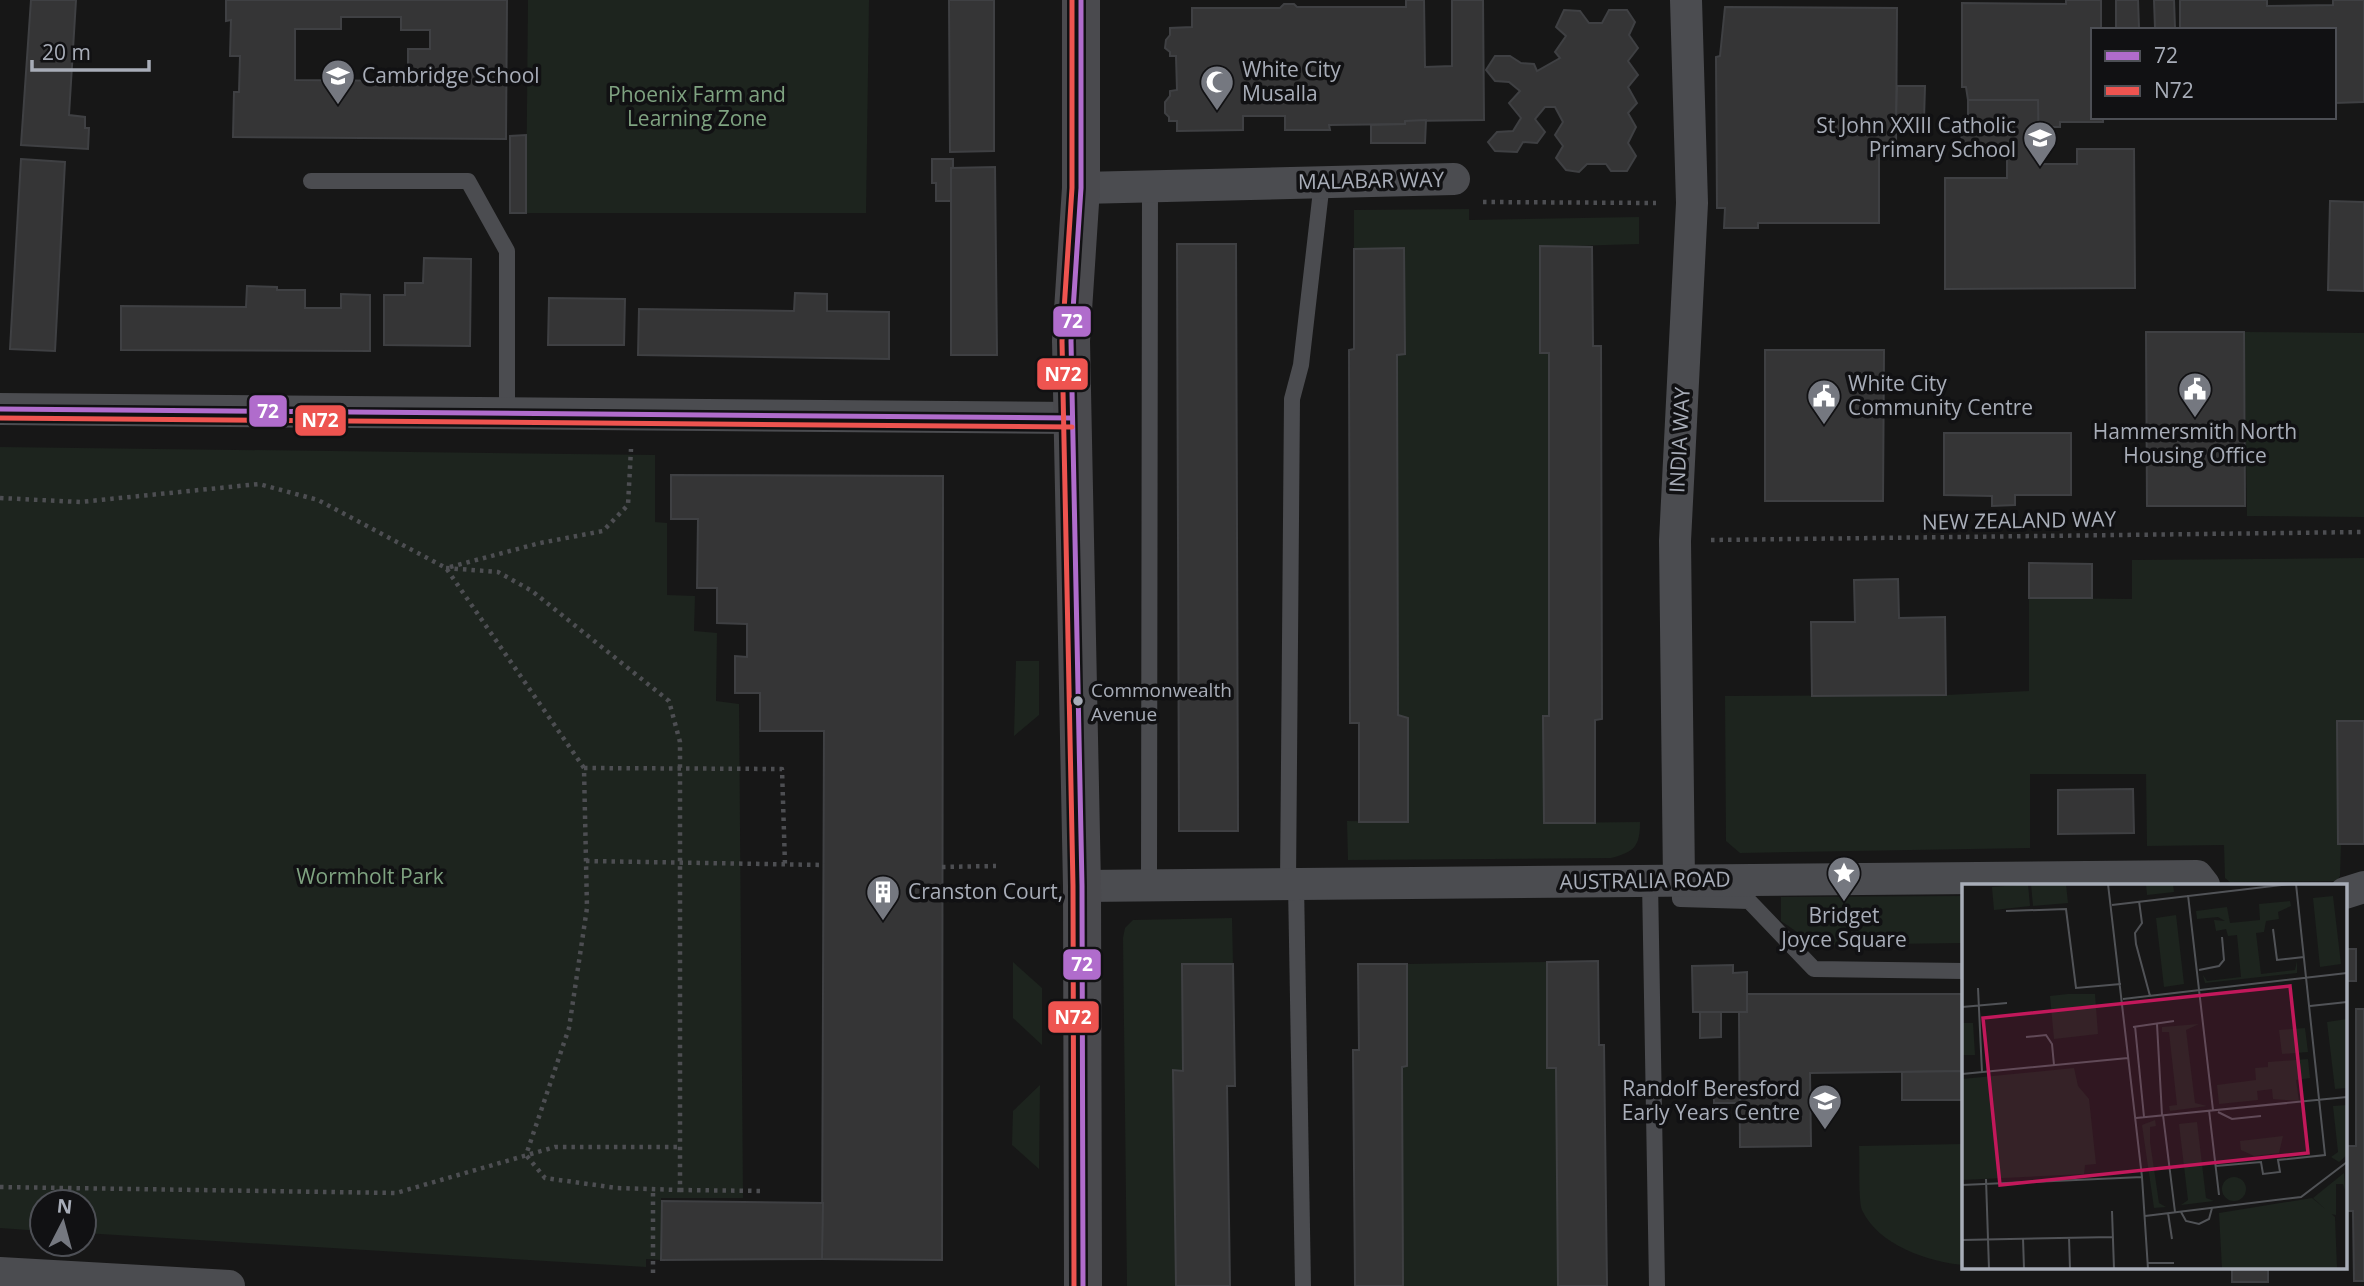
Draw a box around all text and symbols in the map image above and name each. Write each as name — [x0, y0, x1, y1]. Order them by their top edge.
scale bar — [32, 28, 149, 72]
legend — [2091, 28, 2336, 119]
text: 20 m — [42, 38, 91, 66]
text: 72 — [2154, 41, 2178, 69]
place label: White City Musalla — [1242, 55, 1341, 107]
school or university icon: Cambridge School — [319, 57, 357, 106]
place label: Cambridge School — [362, 61, 540, 89]
mosque icon: White City Musalla — [1198, 63, 1236, 112]
text: N72 — [2154, 76, 2194, 104]
park label: Phoenix Farm and Learning Zone — [608, 80, 786, 132]
place label: St John XXIII Catholic Primary School — [1816, 111, 2016, 163]
school or university icon: St John XXIII Catholic Primary School — [2021, 119, 2059, 168]
street label: MALABAR WAY — [1298, 165, 1445, 195]
line badge: 72 — [1052, 305, 1092, 338]
text: 72 — [1061, 308, 1083, 334]
line badge: N72 — [1036, 357, 1089, 391]
text: N72 — [1044, 361, 1082, 387]
place label: White City Community Centre — [1848, 369, 2033, 421]
public building icon: Hammersmith North Housing Office — [2176, 370, 2214, 419]
public building icon: White City Community Centre — [1805, 377, 1843, 426]
street label: INDIA WAY — [1662, 386, 1696, 494]
line badge: 72 — [248, 394, 288, 428]
text: 72 — [257, 398, 279, 424]
line badge: N72 — [294, 404, 347, 437]
text: N72 — [301, 407, 339, 433]
place label: Hammersmith North Housing Office — [2093, 417, 2297, 469]
street label: NEW ZEALAND WAY — [1922, 504, 2117, 536]
place label: Commonwealth Avenue — [1091, 677, 1232, 727]
marker: Commonwealth Avenue — [1071, 694, 1085, 708]
place icon: Bridget Joyce Square — [1825, 854, 1863, 903]
park label: Wormholt Park — [296, 862, 444, 890]
street label: AUSTRALIA ROAD — [1559, 865, 1731, 895]
building icon: Cranston Court, — [864, 873, 902, 922]
place label: Cranston Court, — [908, 877, 1063, 905]
inset map — [1962, 884, 2346, 1268]
place label: Bridget Joyce Square — [1779, 901, 1907, 953]
line badge: 72 — [1062, 948, 1102, 981]
text: 72 — [1071, 951, 1093, 977]
line badge: N72 — [1047, 1000, 1100, 1034]
text: N72 — [1054, 1004, 1092, 1030]
place label: Randolf Beresford Early Years Centre — [1622, 1074, 1800, 1126]
school or university icon: Randolf Beresford Early Years Centre — [1806, 1082, 1844, 1131]
north arrow — [28, 1188, 98, 1258]
text: N — [56, 1192, 74, 1220]

